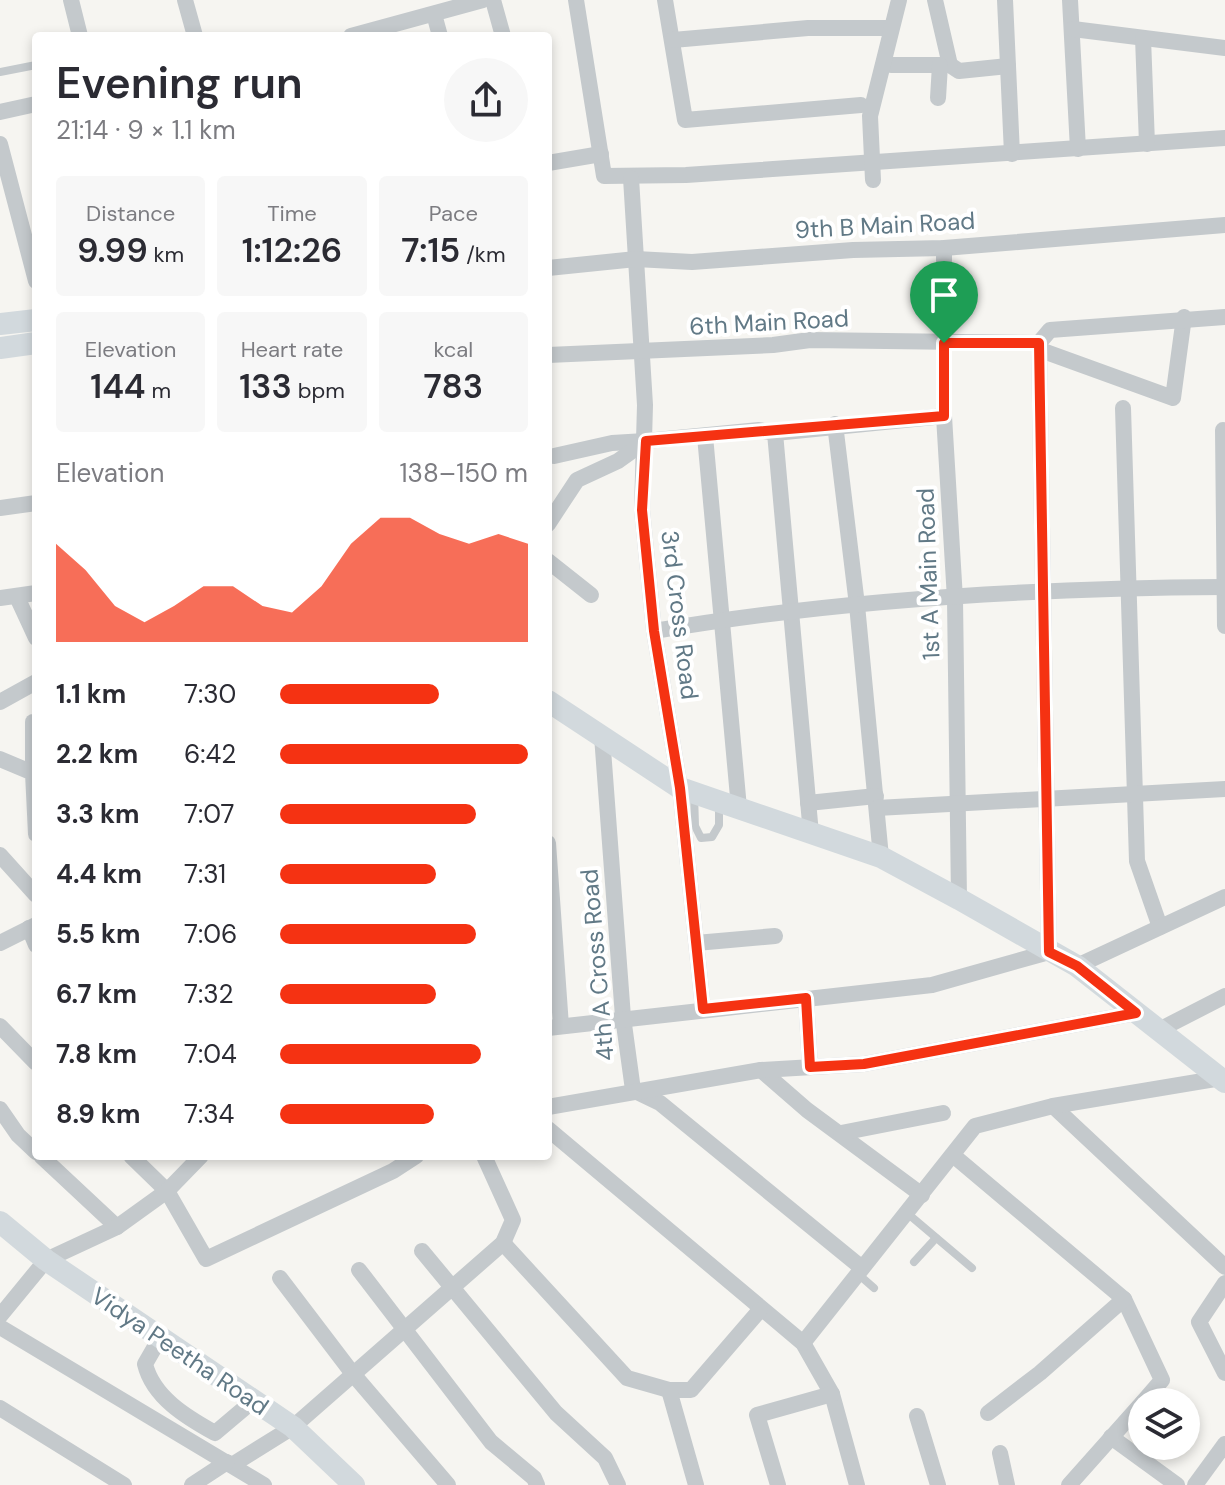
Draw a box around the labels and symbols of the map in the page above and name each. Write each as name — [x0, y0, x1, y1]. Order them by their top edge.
street label: 9th B Main Road — [794, 205, 976, 245]
pin — [910, 261, 978, 343]
street label: 6th Main Road — [688, 302, 850, 342]
street label: 1st A Main Road — [910, 487, 946, 661]
street label: 3rd Cross Road — [654, 529, 706, 701]
street label: 4th A Cross Road — [573, 868, 621, 1062]
street label: Vidya Peetha Road — [85, 1280, 275, 1422]

